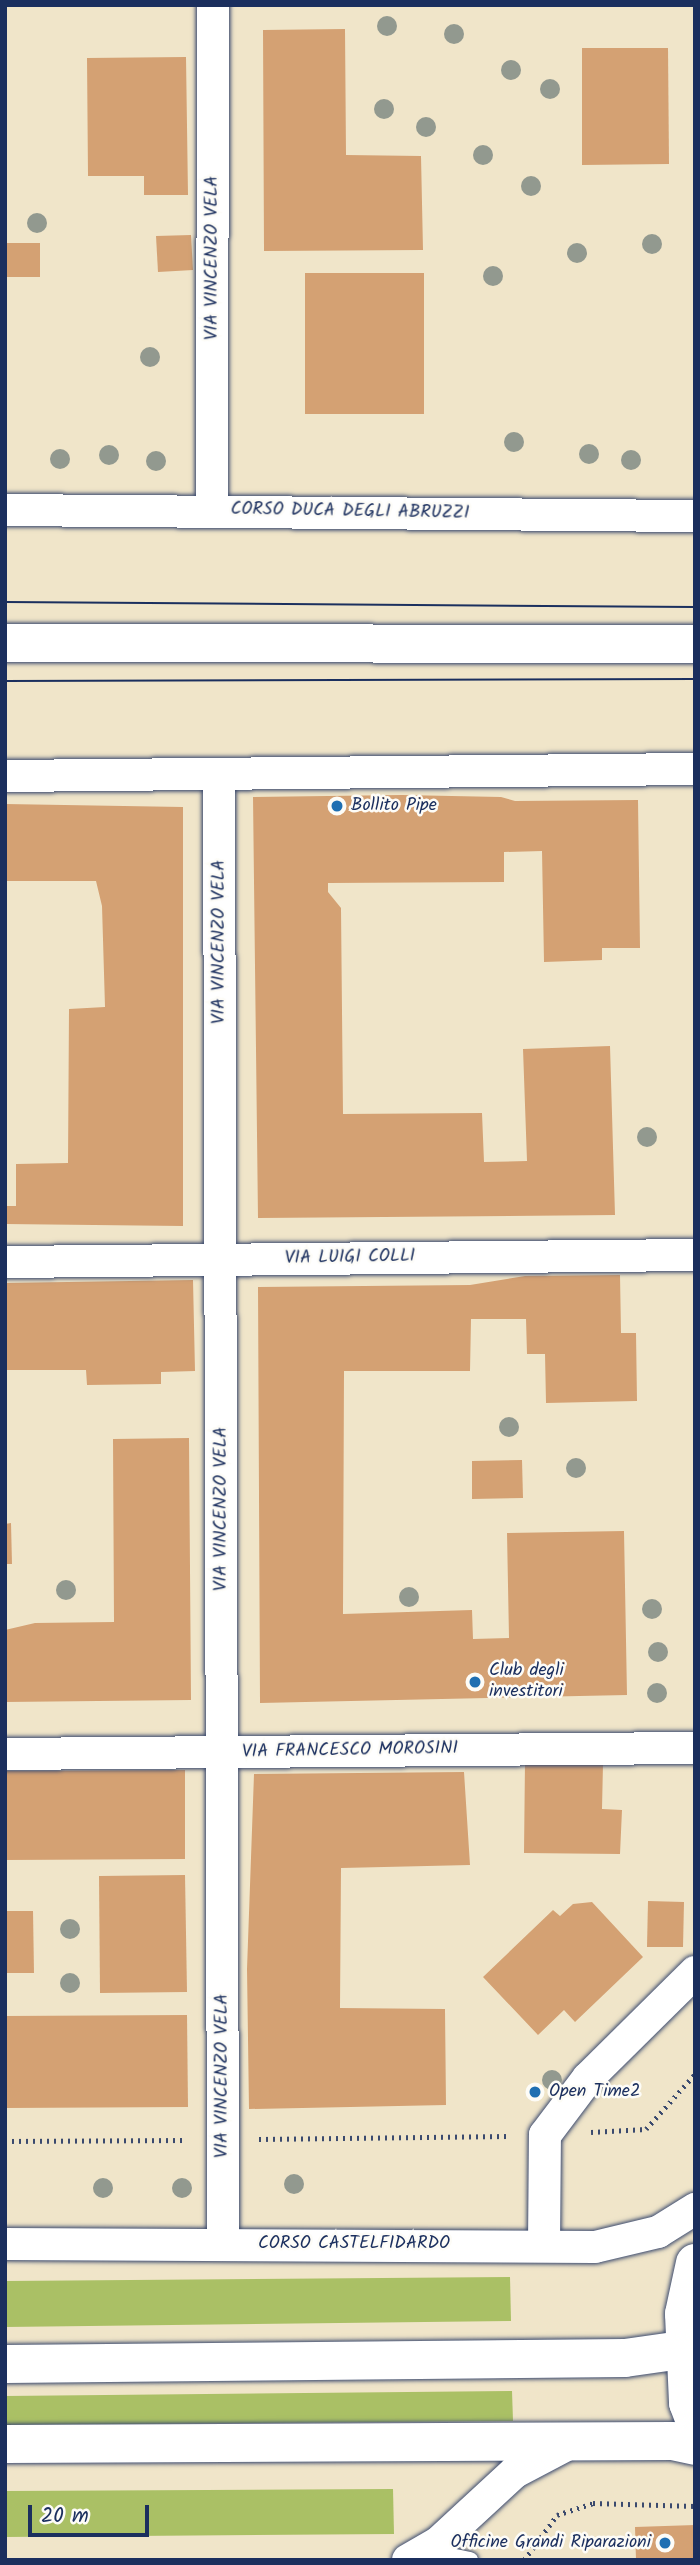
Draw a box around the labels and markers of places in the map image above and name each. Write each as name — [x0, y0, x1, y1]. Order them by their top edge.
place label: Bollito Pipe — [351, 795, 437, 817]
marker: Bollito Pipe — [329, 798, 345, 814]
place label: Club degli investitori — [489, 1661, 564, 1704]
marker: Club degli investitori — [467, 1674, 483, 1690]
place label: Open Time2 — [549, 2081, 640, 2103]
marker: Open Time2 — [527, 2084, 543, 2100]
place label: Officine Grandi Riparazioni — [451, 2532, 651, 2554]
marker: Officine Grandi Riparazioni — [657, 2535, 673, 2551]

